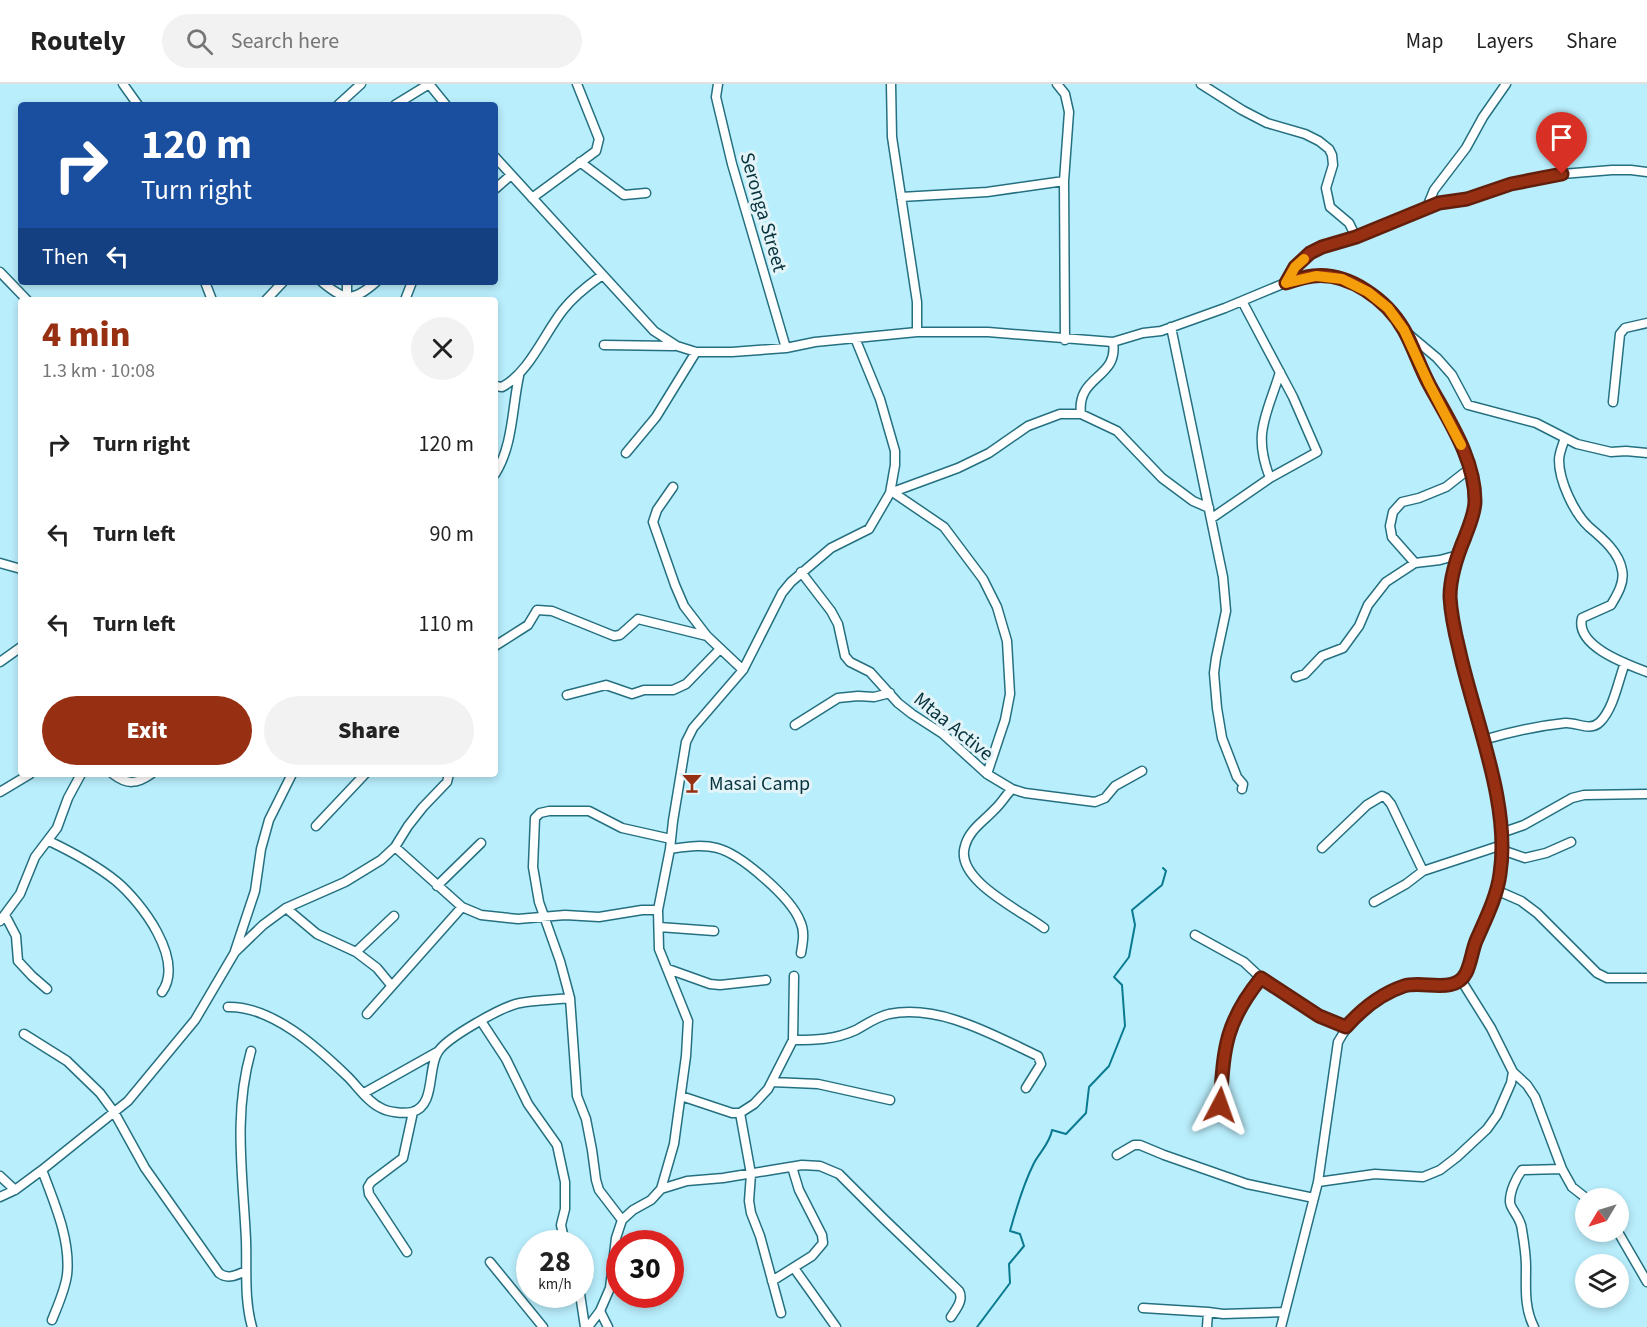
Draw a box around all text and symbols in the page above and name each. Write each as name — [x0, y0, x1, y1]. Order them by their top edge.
search box — [162, 14, 582, 68]
text: Routely — [30, 21, 126, 61]
icon: search — [183, 25, 216, 58]
text: Search here — [231, 25, 339, 57]
text: Map — [1406, 26, 1443, 56]
text: Layers — [1476, 26, 1533, 56]
text: Share — [1566, 26, 1617, 56]
pin — [1536, 112, 1587, 174]
text: 120 m — [141, 115, 252, 175]
icon: arrive — [1545, 121, 1578, 154]
icon: right — [42, 126, 120, 204]
street label: Seronga Street — [733, 149, 794, 276]
text: Turn right — [141, 171, 252, 210]
icon: left — [101, 240, 134, 273]
text: Then — [42, 241, 89, 273]
text: 4 min — [42, 309, 130, 360]
button: close — [411, 317, 474, 380]
text: 1.3 km · 10:08 — [42, 357, 155, 385]
icon: right — [42, 428, 75, 461]
text: Turn right — [93, 428, 190, 460]
text: 120 m — [419, 428, 474, 460]
icon: left — [42, 518, 75, 551]
text: Turn left — [93, 518, 175, 550]
text: 90 m — [429, 518, 474, 550]
icon: left — [42, 608, 75, 641]
text: Turn left — [93, 608, 175, 640]
text: 110 m — [419, 608, 474, 640]
street label: Mtaa Active — [907, 686, 999, 768]
button: Exit — [42, 696, 252, 765]
button: Share — [264, 696, 474, 765]
place label: Masai Camp — [709, 770, 810, 798]
bar icon: Masai Camp — [680, 771, 704, 795]
position arrow — [1188, 1073, 1252, 1137]
north arrow — [1575, 1188, 1629, 1242]
map controls — [1575, 1188, 1629, 1308]
speed limit sign: 30 — [606, 1230, 684, 1308]
text: 28 — [539, 1240, 571, 1283]
button: layers — [1575, 1254, 1629, 1308]
text: km/h — [538, 1274, 572, 1295]

